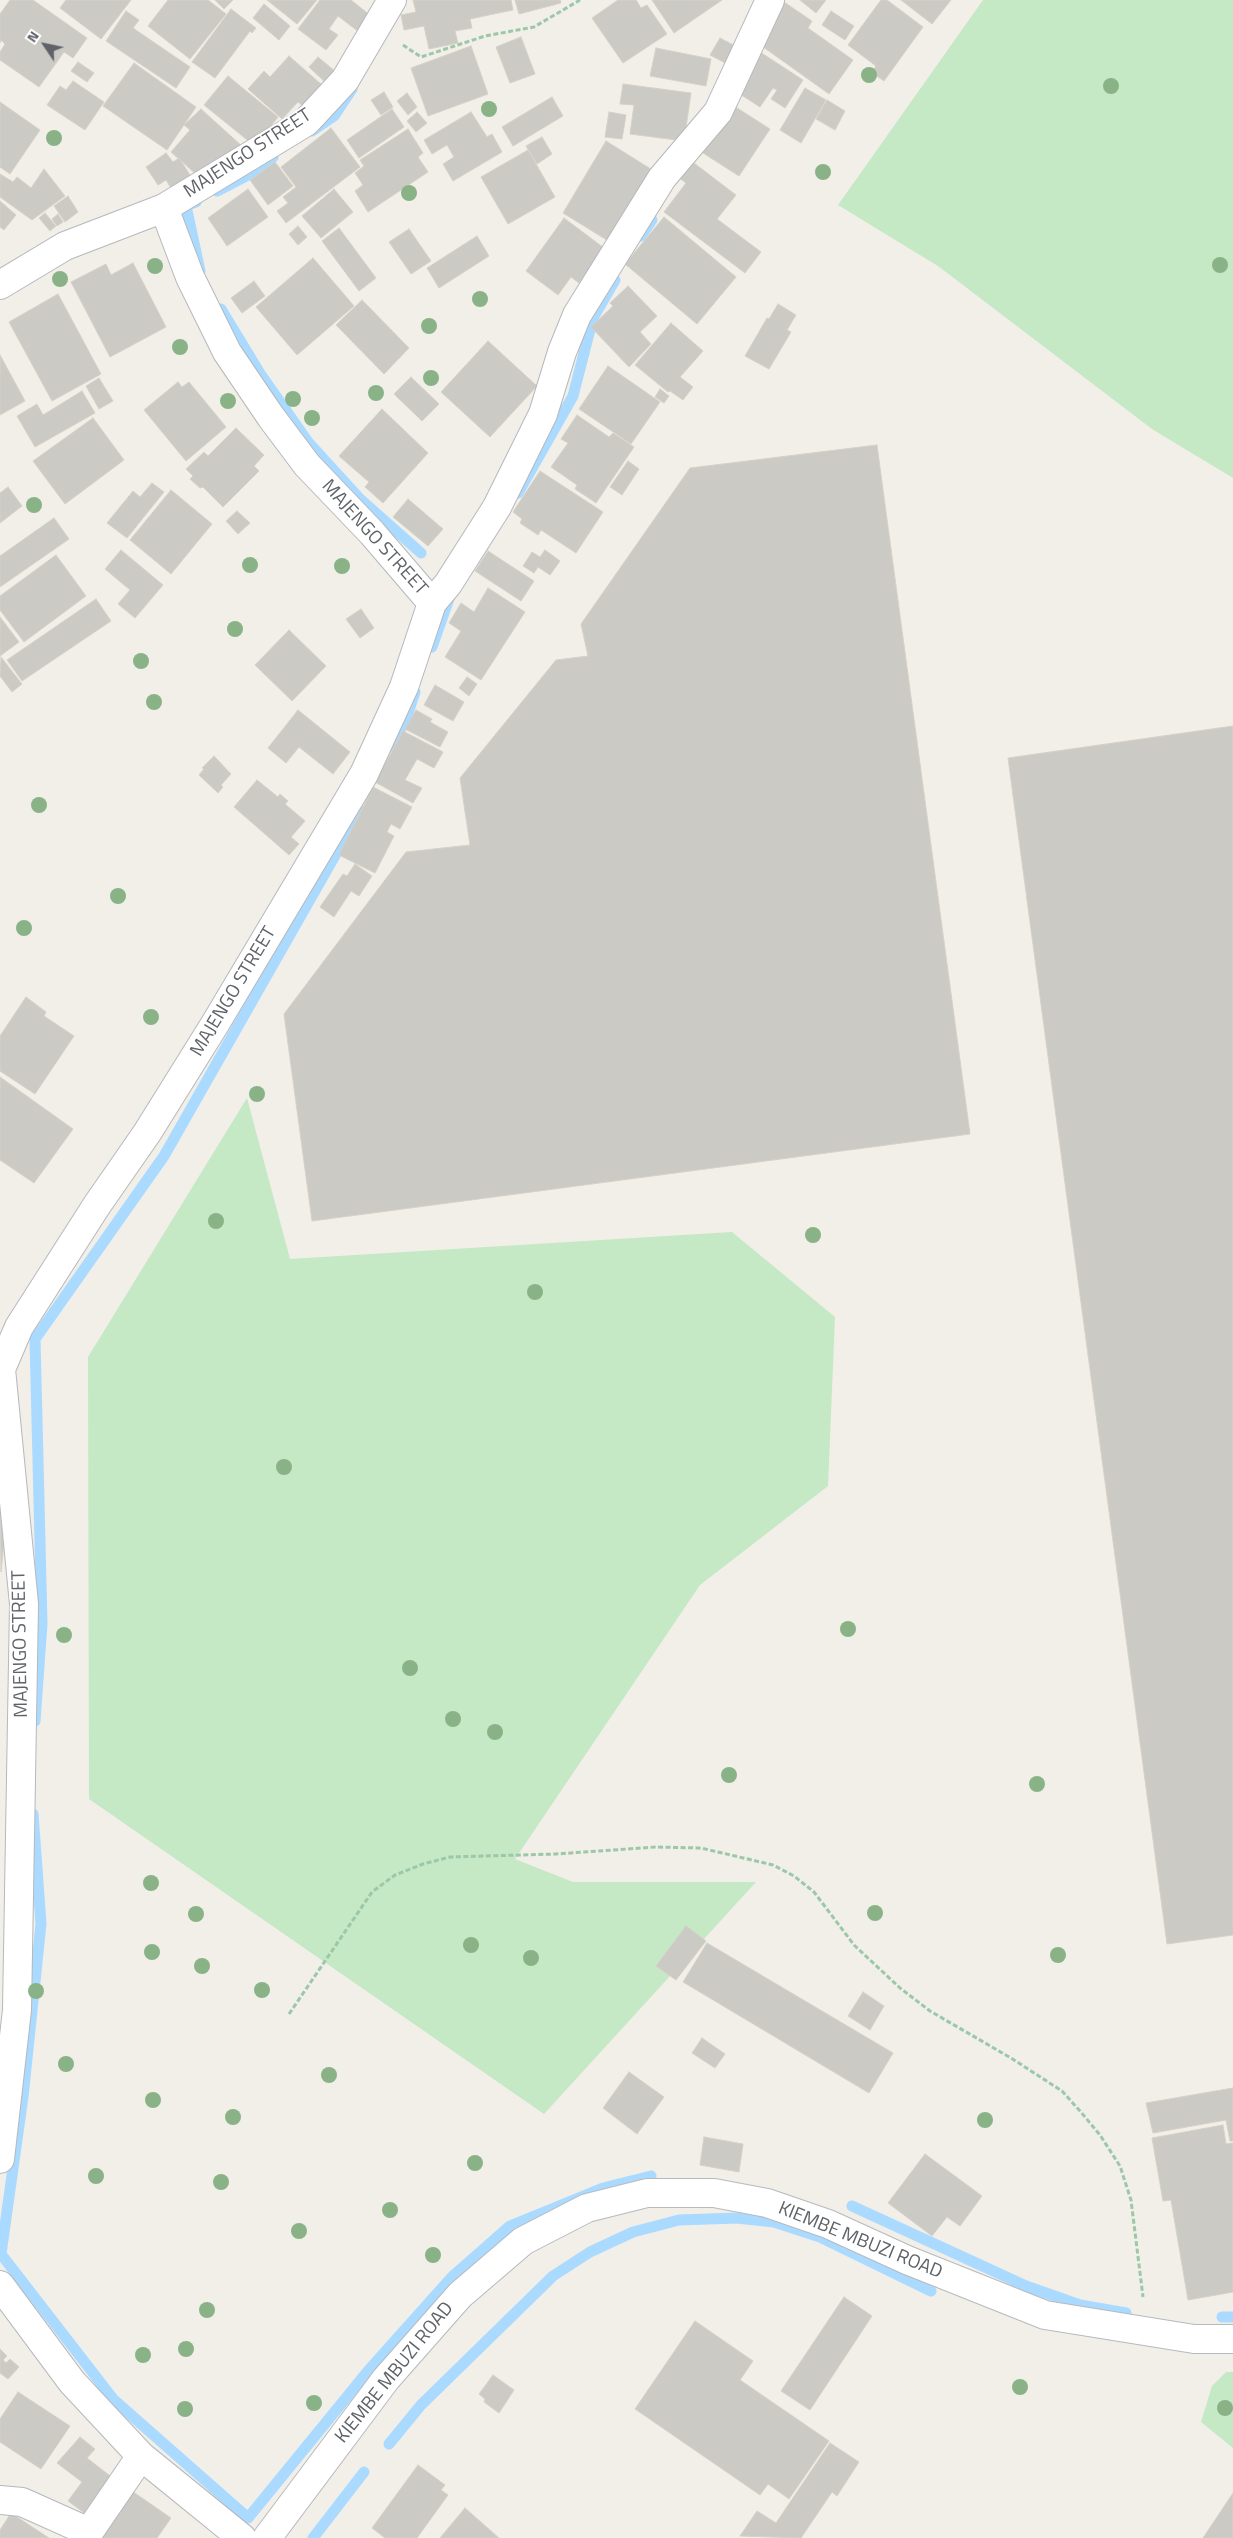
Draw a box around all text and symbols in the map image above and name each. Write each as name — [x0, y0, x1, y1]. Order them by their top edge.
north arrow — [20, 20, 70, 70]
text: N — [21, 26, 44, 46]
street label: MAJENGO STREET — [180, 104, 316, 204]
street label: MAJENGO STREET — [316, 476, 432, 600]
street label: MAJENGO STREET — [186, 923, 282, 1061]
street label: MAJENGO STREET — [8, 1570, 34, 1718]
street label: KIEMBE MBUZI ROAD — [775, 2198, 945, 2284]
street label: KIEMBE MBUZI ROAD — [331, 2298, 459, 2448]

